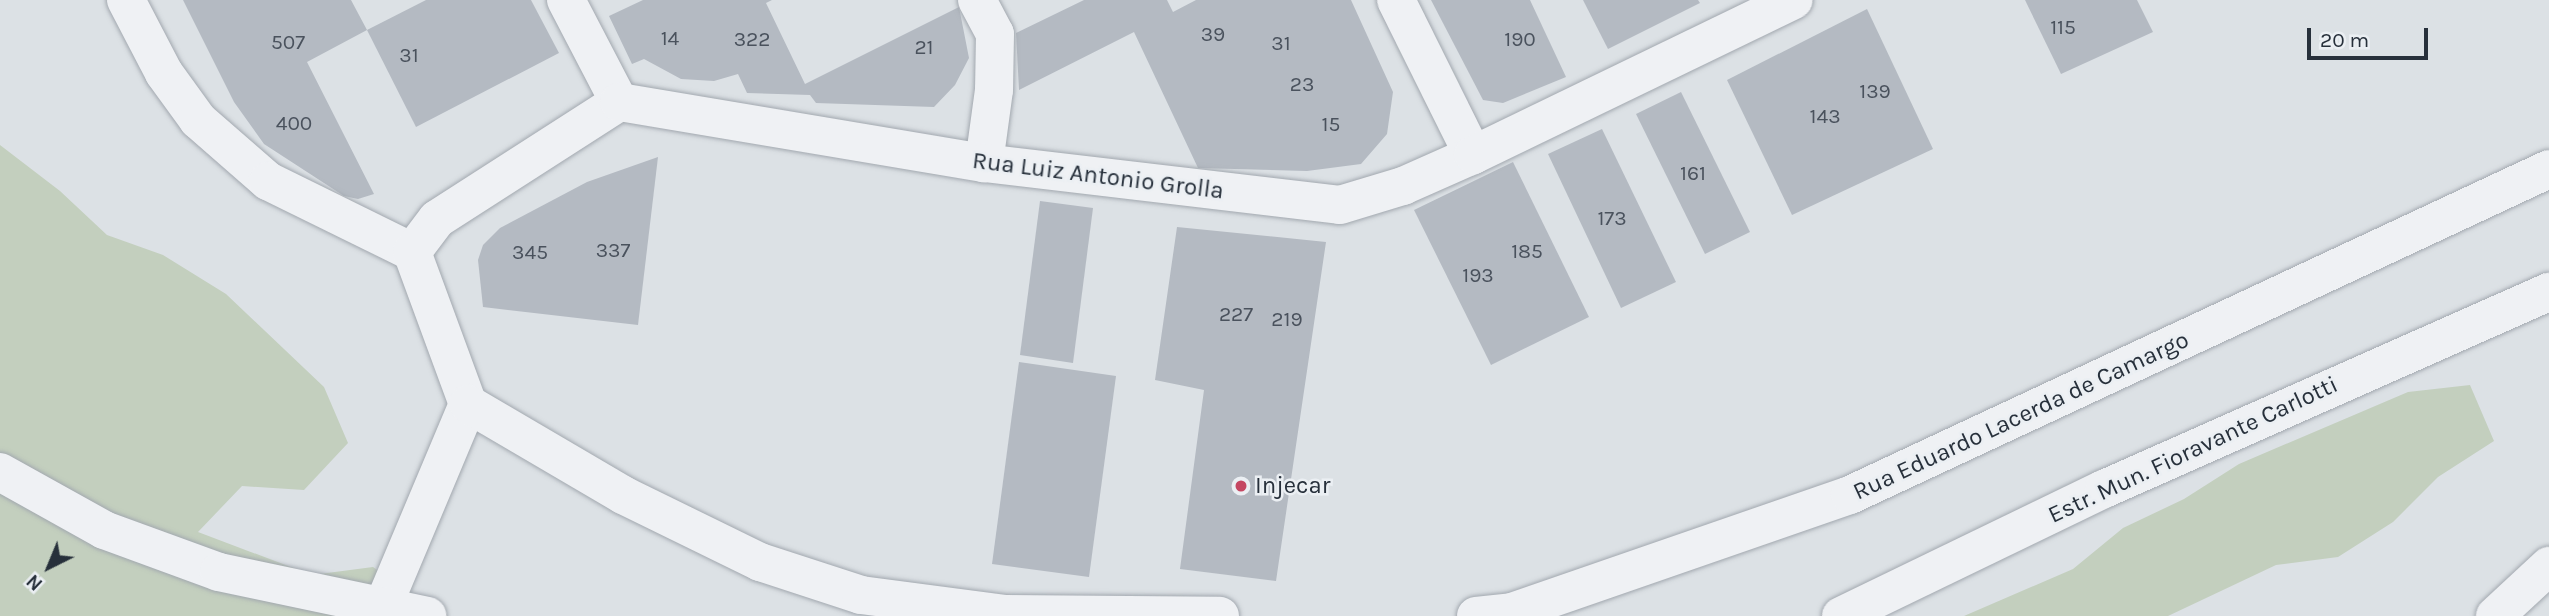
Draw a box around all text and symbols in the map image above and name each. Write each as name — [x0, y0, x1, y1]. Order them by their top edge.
house number: 115 — [2050, 14, 2076, 40]
scale bar — [2311, 14, 2432, 58]
house number: 39 — [1201, 21, 1225, 47]
house number: 14 — [661, 25, 679, 51]
house number: 322 — [734, 26, 770, 52]
house number: 190 — [1504, 26, 1536, 52]
text: 20 m — [2320, 28, 2369, 52]
house number: 507 — [271, 29, 305, 55]
house number: 31 — [1271, 30, 1291, 56]
house number: 21 — [914, 34, 934, 60]
house number: 31 — [399, 42, 419, 68]
house number: 23 — [1290, 71, 1314, 97]
house number: 139 — [1859, 78, 1891, 104]
house number: 143 — [1809, 103, 1841, 129]
house number: 400 — [276, 110, 312, 136]
house number: 15 — [1322, 111, 1340, 137]
street label: Rua Luiz Antonio Grolla — [971, 146, 1225, 206]
house number: 161 — [1680, 160, 1706, 186]
house number: 173 — [1597, 205, 1627, 231]
house number: 337 — [596, 237, 630, 263]
house number: 185 — [1511, 238, 1543, 264]
house number: 345 — [512, 239, 548, 265]
house number: 193 — [1462, 262, 1494, 288]
house number: 227 — [1219, 301, 1253, 327]
house number: 219 — [1271, 306, 1303, 332]
street label: Rua Eduardo Lacerda de Camargo — [1849, 325, 2193, 507]
street label: Estr. Mun. Fioravante Carlotti — [2044, 370, 2342, 530]
place label: Injecar — [1255, 472, 1330, 500]
marker: Injecar — [1233, 478, 1249, 494]
north arrow — [14, 532, 84, 602]
text: N — [22, 570, 47, 595]

